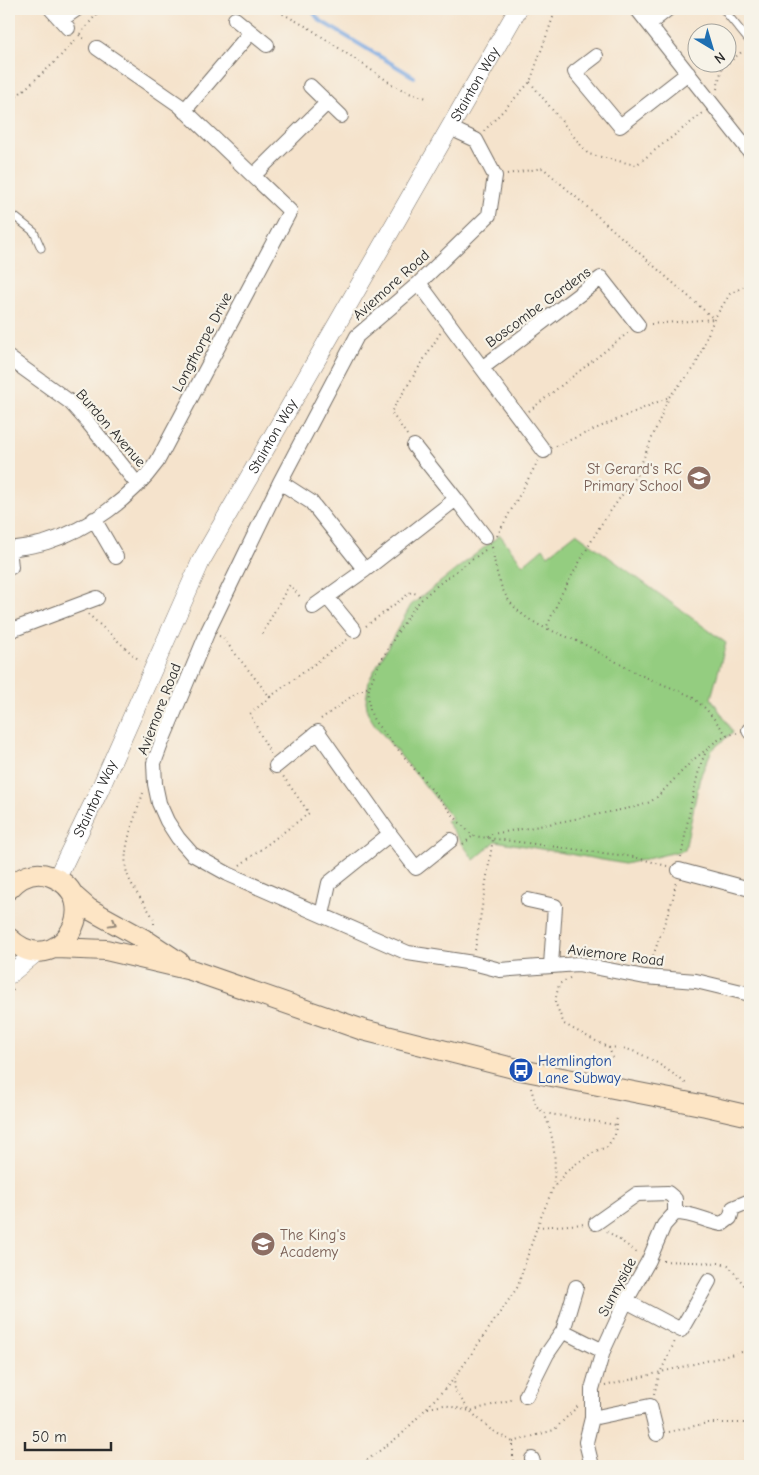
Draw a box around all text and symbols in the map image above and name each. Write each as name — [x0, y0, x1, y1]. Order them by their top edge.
north arrow — [686, 22, 736, 72]
street label: Stainton Way — [446, 43, 503, 125]
text: N — [711, 48, 729, 67]
street label: Aviemore Road — [349, 246, 433, 324]
street label: Boscombe Gardens — [482, 263, 594, 351]
street label: Longthorpe Drive — [168, 289, 236, 395]
street label: Burdon Avenue — [72, 385, 150, 471]
street label: Stainton Way — [244, 396, 301, 477]
place label: St Gerard's RC Primary School — [584, 460, 682, 495]
school or university icon: St Gerard's RC Primary School — [686, 465, 712, 491]
street label: Aviemore Road — [133, 661, 185, 757]
street label: Stainton Way — [69, 757, 121, 840]
one-way arrow — [108, 917, 117, 927]
street label: Aviemore Road — [567, 940, 665, 970]
place label: Hemlington Lane Subway — [538, 1052, 621, 1087]
bus stop icon: Hemlington Lane Subway — [508, 1057, 534, 1083]
place label: The King's Academy — [280, 1226, 346, 1261]
school or university icon: The King's Academy — [250, 1231, 276, 1257]
street label: Sunnyside — [594, 1254, 640, 1320]
scale bar — [25, 1420, 111, 1452]
text: 50 m — [32, 1428, 67, 1446]

